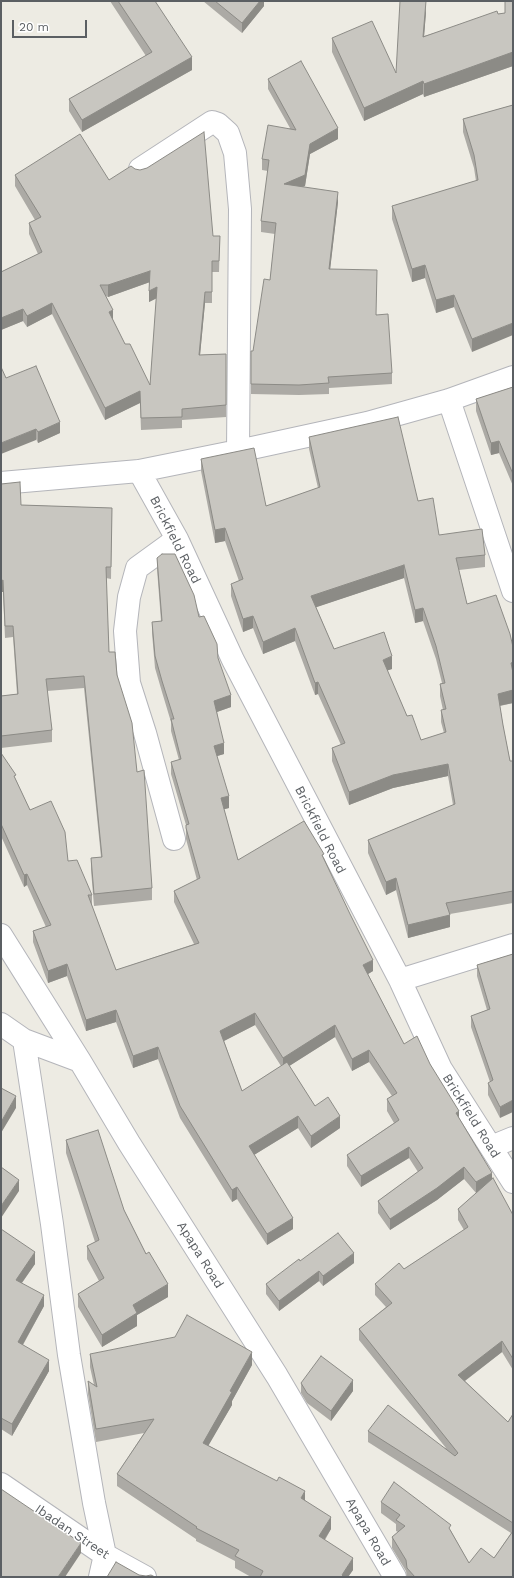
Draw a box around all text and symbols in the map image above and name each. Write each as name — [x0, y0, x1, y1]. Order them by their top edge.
scale bar — [14, 12, 89, 38]
text: 20 m — [19, 20, 49, 34]
street label: Brickfield Road — [146, 494, 204, 586]
street label: Brickfield Road — [291, 784, 349, 876]
street label: Brickfield Road — [439, 1071, 503, 1161]
street label: Apapa Road — [173, 1219, 227, 1291]
street label: Apapa Road — [342, 1495, 394, 1569]
street label: Ibadan Street — [32, 1501, 112, 1563]

